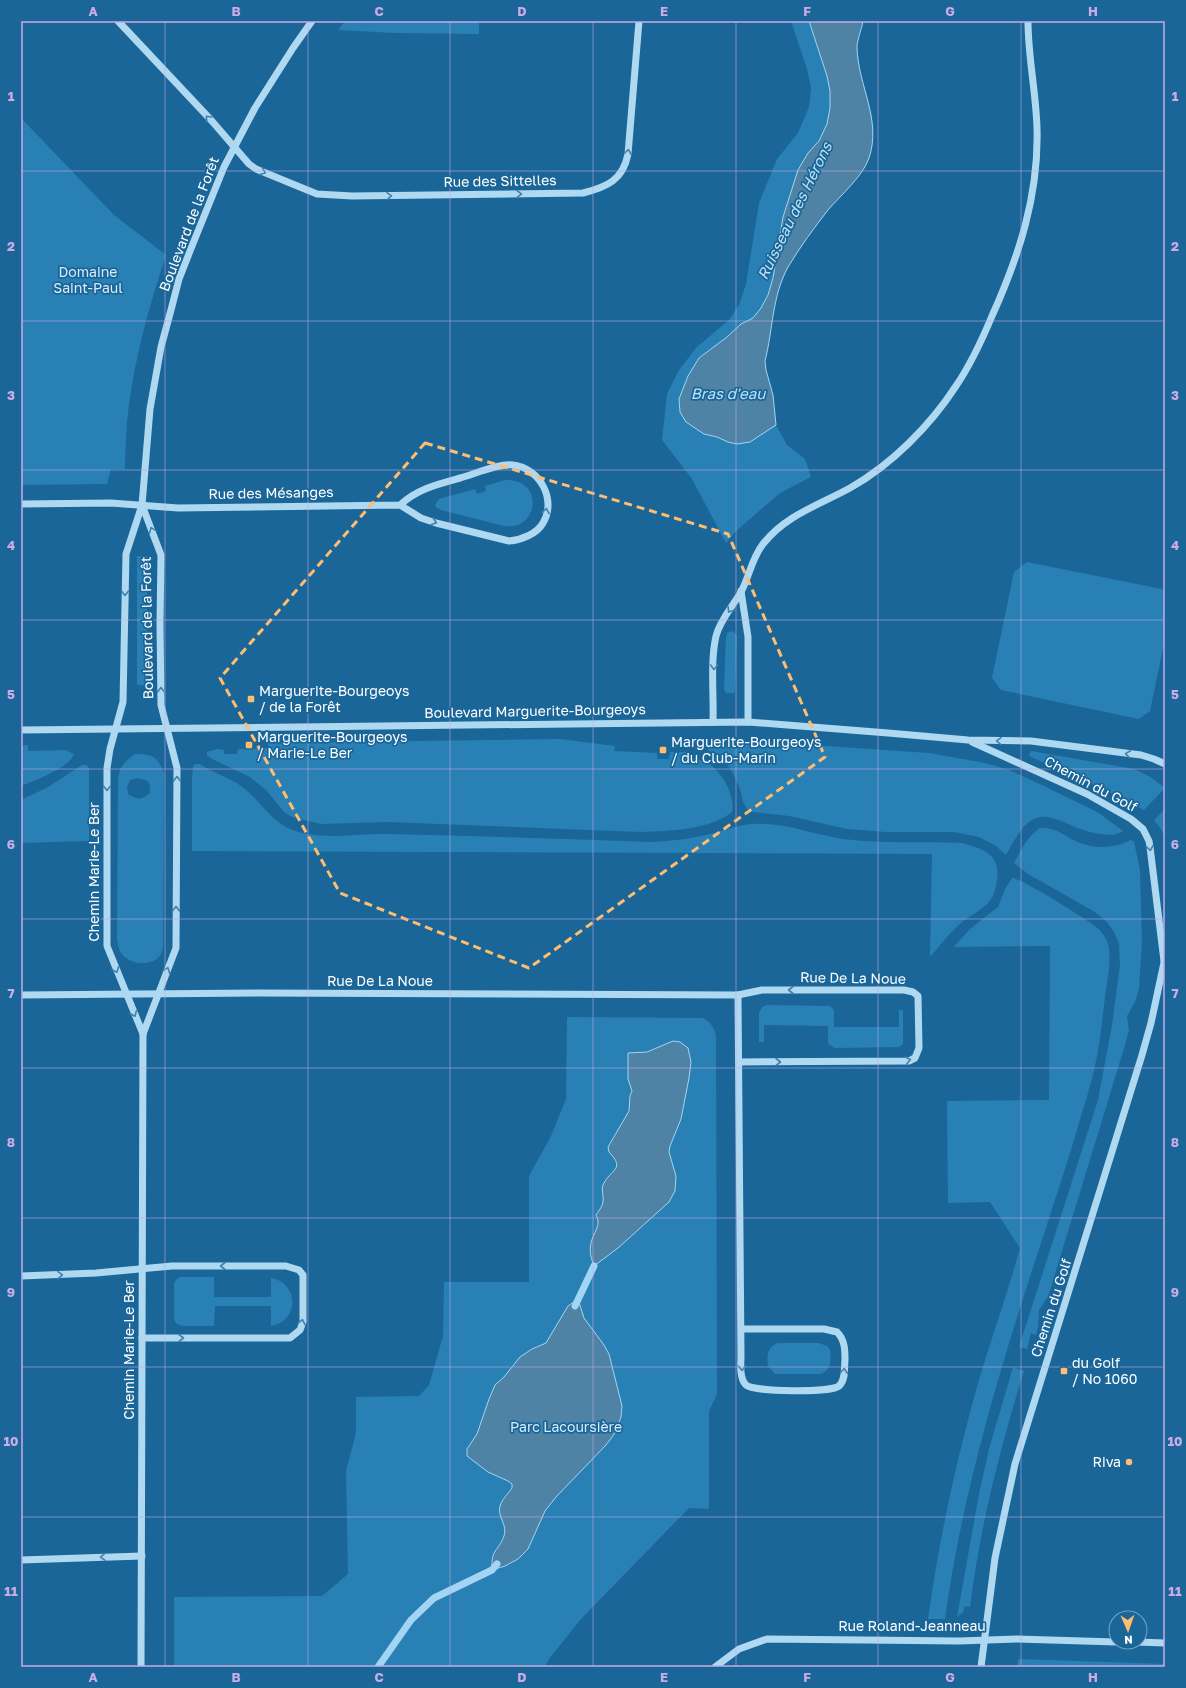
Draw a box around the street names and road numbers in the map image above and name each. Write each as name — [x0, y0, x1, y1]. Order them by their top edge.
street label: Boulevard de la Forêt — [155, 154, 222, 294]
street label: Rue des Sittelles — [443, 171, 557, 190]
street label: Rue des Mésanges — [208, 483, 334, 502]
street label: Boulevard de la Forêt — [137, 556, 156, 700]
street label: Boulevard Marguerite-Bourgeoys — [424, 700, 646, 721]
street label: Chemin du Golf — [1042, 752, 1141, 815]
street label: Chemin Marie-Le Ber — [85, 802, 102, 942]
street label: Rue De La Noue — [800, 968, 906, 987]
street label: Rue De La Noue — [327, 972, 433, 989]
street label: Chemin du Golf — [1027, 1256, 1074, 1359]
street label: Chemin Marie-Le Ber — [120, 1280, 137, 1420]
street label: Rue Roland-Jeanneau — [838, 1617, 986, 1634]

